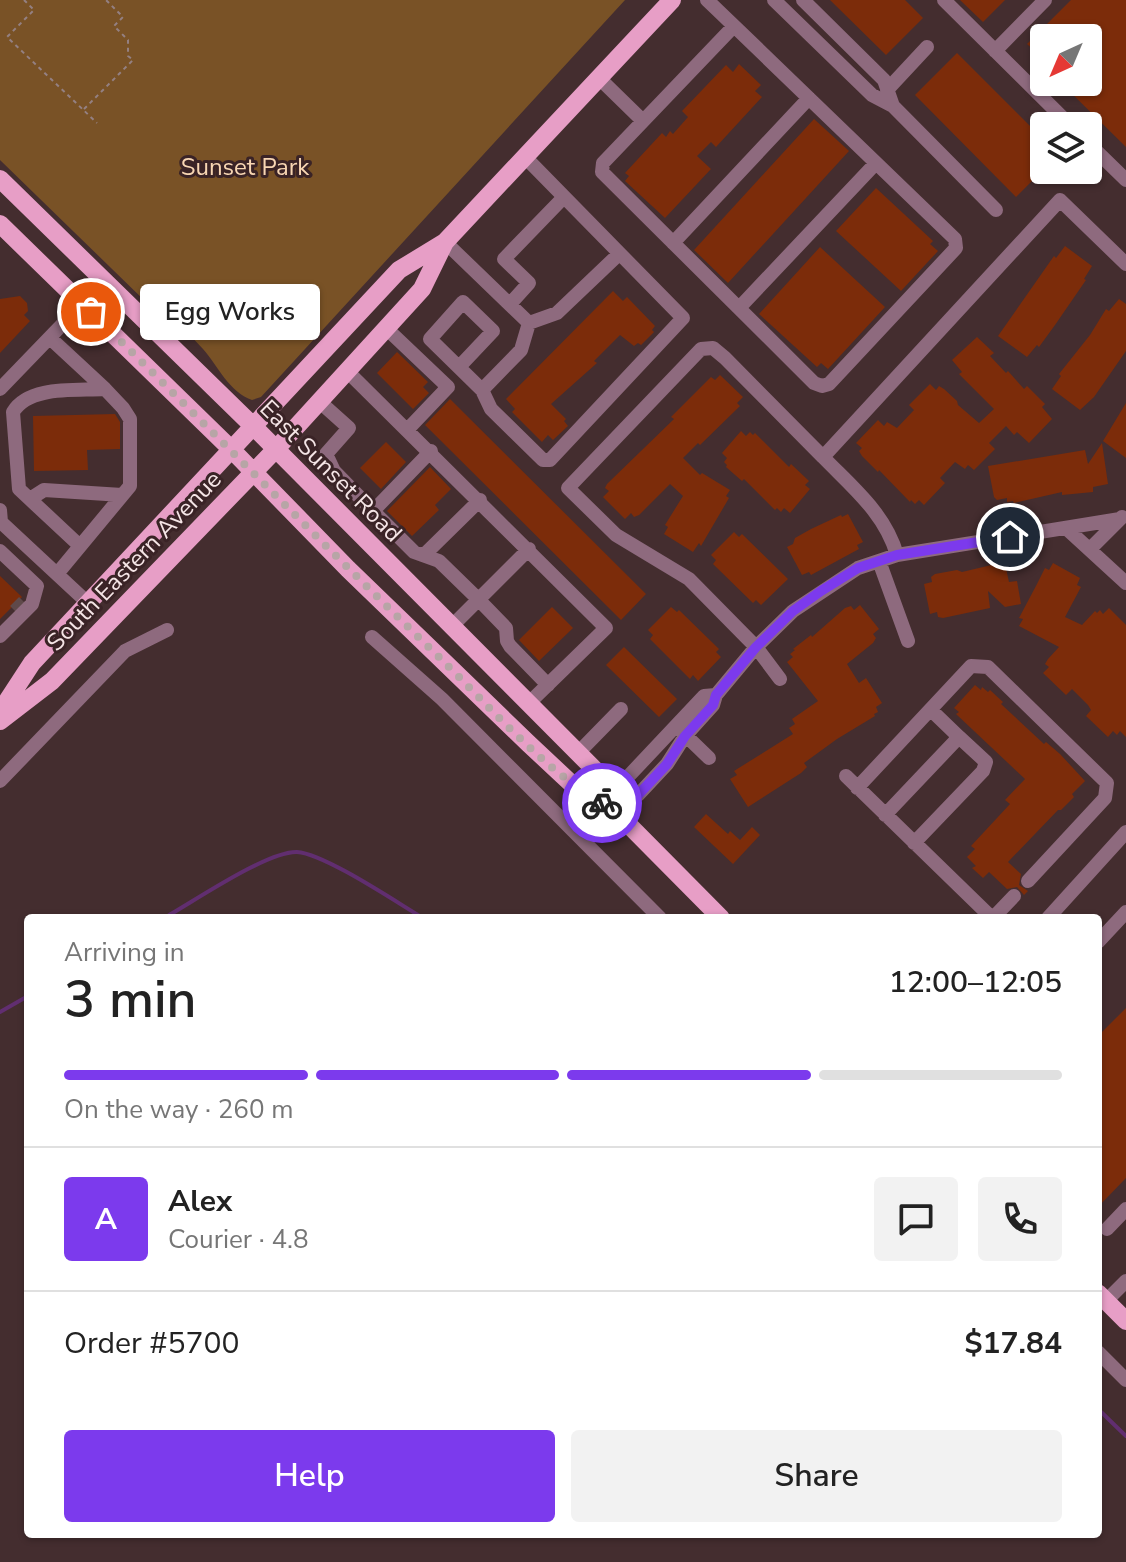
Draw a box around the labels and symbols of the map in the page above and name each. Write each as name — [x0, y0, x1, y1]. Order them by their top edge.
north arrow — [1030, 24, 1102, 96]
park label: Sunset Park — [181, 151, 310, 183]
pin — [57, 278, 125, 346]
callout: Egg Works — [139, 284, 319, 340]
street label: East Sunset Road — [253, 393, 409, 549]
street label: South Eastern Avenue — [40, 464, 228, 658]
pin — [976, 503, 1044, 571]
courier — [562, 763, 642, 843]

